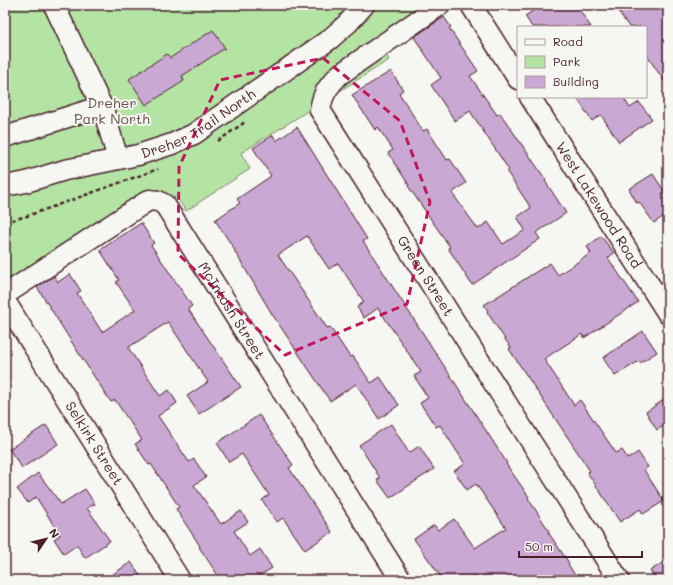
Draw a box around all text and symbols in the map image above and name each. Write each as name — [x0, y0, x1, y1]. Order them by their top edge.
legend — [517, 26, 647, 98]
text: Road — [553, 33, 583, 49]
text: Park — [553, 53, 580, 69]
text: Building — [553, 73, 599, 89]
street label: Dreher Trail North — [139, 84, 259, 162]
park label: Dreher Park North — [74, 93, 150, 128]
street label: West Lakewood Road — [552, 138, 646, 272]
street label: Green Street — [393, 232, 458, 319]
street label: McIntosh Street — [194, 258, 270, 363]
street label: Selkirk Street — [61, 398, 128, 489]
north arrow — [26, 519, 66, 559]
text: N — [46, 525, 63, 541]
scale bar — [519, 533, 642, 559]
text: 50 m — [525, 538, 553, 554]

